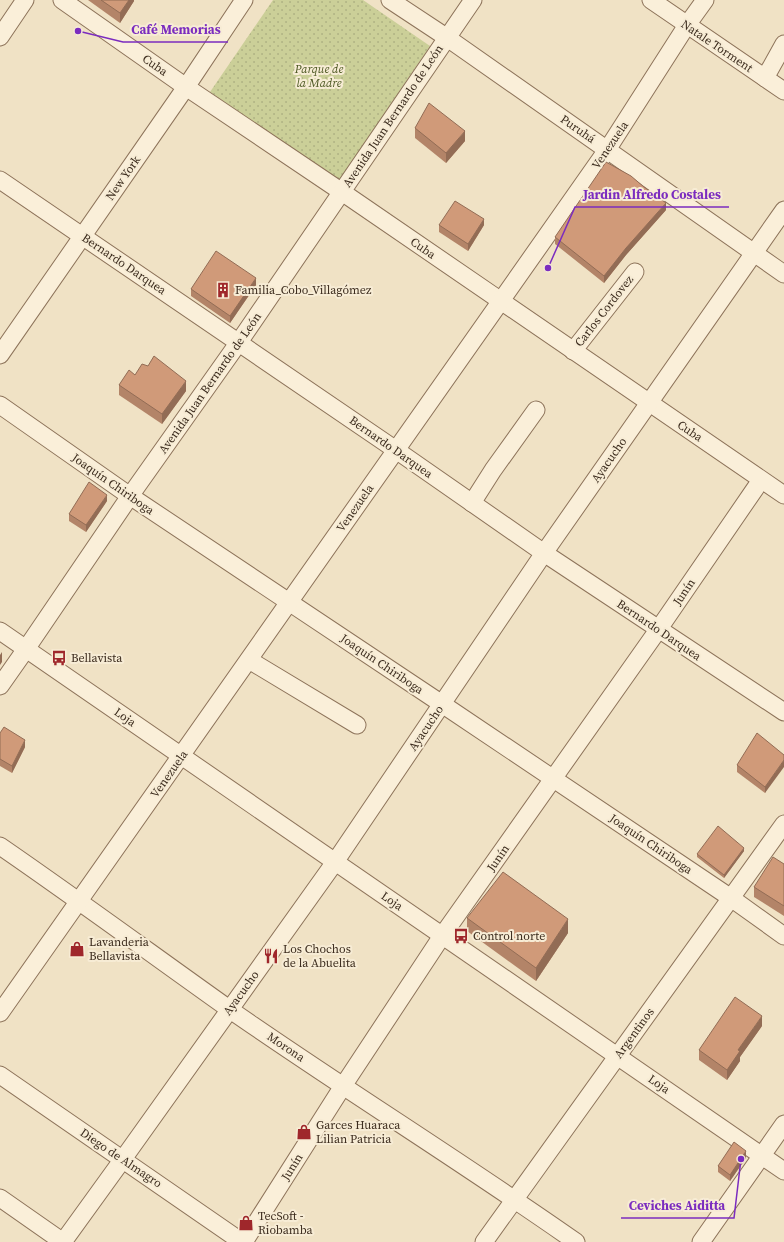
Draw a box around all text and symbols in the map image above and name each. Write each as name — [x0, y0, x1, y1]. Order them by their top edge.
street label: Natale Torment — [678, 16, 756, 76]
callout: Café Memorias — [123, 17, 228, 42]
text: Café Memorias — [131, 21, 221, 38]
street label: Avenida Juan Bernardo de León — [339, 41, 447, 191]
street label: Cuba — [139, 51, 172, 80]
park label: Parque de la Madre — [294, 61, 343, 91]
street label: Puruhá — [557, 111, 599, 147]
street label: Venezuela — [588, 117, 632, 172]
street label: New York — [102, 152, 144, 203]
callout: Jardin Alfredo Costales — [575, 182, 729, 207]
text: Jardin Alfredo Costales — [582, 186, 721, 203]
street label: Bernardo Darquea — [79, 230, 170, 299]
street label: Cuba — [407, 234, 440, 263]
street label: Carlos Cordovez — [571, 272, 637, 350]
building icon: Familia_Cobo_Villagómez — [214, 281, 232, 299]
place label: Familia_Cobo_Villagómez — [235, 282, 372, 298]
street label: Avenida Juan Bernardo de León — [155, 309, 265, 457]
street label: Bernardo Darquea — [346, 412, 437, 482]
street label: Cuba — [674, 417, 707, 446]
street label: Ayacucho — [588, 434, 631, 486]
street label: Joaquín Chiriboga — [68, 449, 158, 519]
street label: Venezuela — [333, 480, 378, 535]
street label: Junín — [669, 575, 699, 609]
street label: Bernardo Darquea — [614, 596, 705, 665]
street label: Joaquín Chiriboga — [337, 630, 427, 698]
bus stop icon: Bellavista — [50, 649, 68, 667]
place label: Bellavista — [71, 650, 123, 666]
street label: Ayacucho — [405, 702, 447, 754]
street label: Loja — [111, 704, 140, 731]
street label: Venezuela — [147, 746, 192, 801]
street label: Joaquín Chiriboga — [606, 810, 696, 878]
street label: Junín — [482, 841, 513, 875]
street label: Loja — [378, 888, 407, 915]
bus stop icon: Control norte — [452, 927, 470, 945]
place label: Control norte — [473, 928, 545, 944]
place label: Lavanderia Bellavista — [89, 934, 150, 964]
shop icon: Lavanderia Bellavista — [68, 940, 86, 958]
place label: Los Chochos de la Abuelita — [283, 941, 357, 971]
restaurant icon: Los Chochos de la Abuelita — [262, 947, 280, 965]
street label: Ayacucho — [219, 967, 263, 1019]
street label: Argentinos — [610, 1004, 658, 1062]
street label: Morona — [264, 1029, 309, 1066]
street label: Loja — [645, 1071, 674, 1098]
place label: Garces Huaraca Lilian Patricia — [316, 1117, 401, 1147]
shop icon: Garces Huaraca Lilian Patricia — [295, 1123, 313, 1141]
street label: Diego de Almagro — [77, 1125, 165, 1192]
street label: Junín — [277, 1150, 307, 1184]
callout: Ceviches Aiditta — [621, 1193, 734, 1218]
text: Ceviches Aiditta — [629, 1197, 725, 1214]
place label: TecSoft - Riobamba — [258, 1208, 314, 1238]
shop icon: TecSoft - Riobamba — [237, 1214, 255, 1232]

